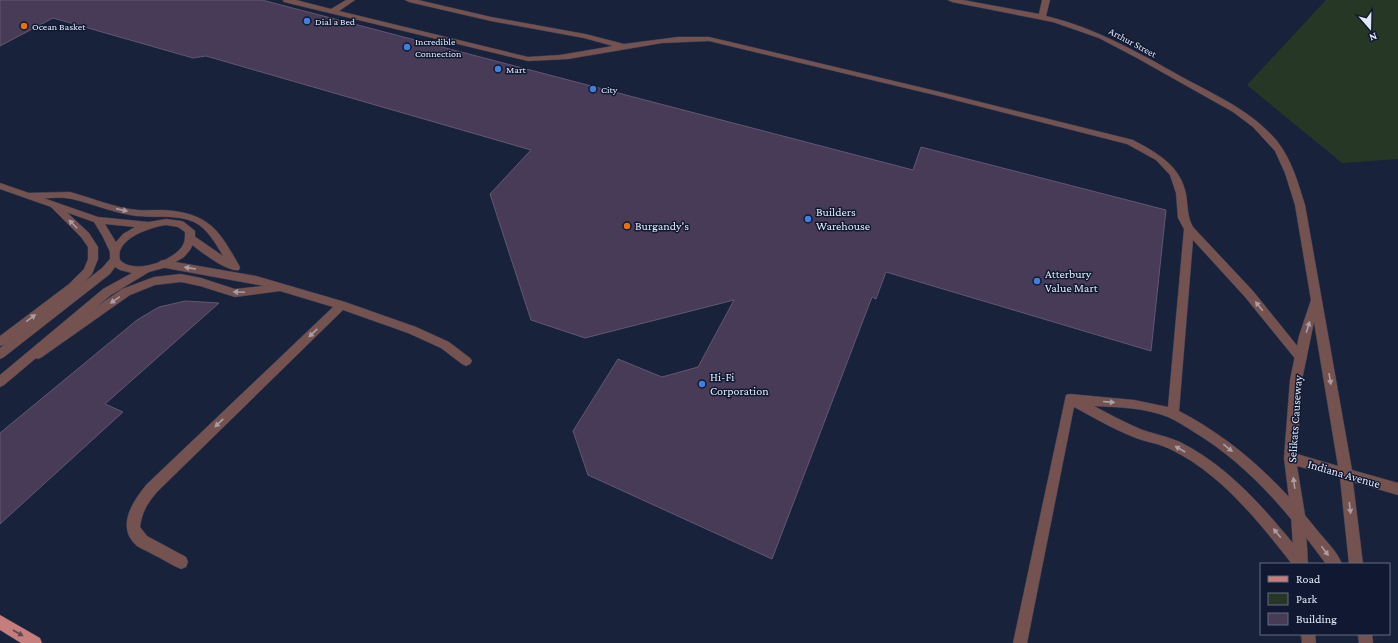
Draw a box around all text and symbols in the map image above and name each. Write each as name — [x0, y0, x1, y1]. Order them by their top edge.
north arrow — [1350, 8, 1390, 48]
marker: Dial a Bed — [302, 16, 312, 26]
place label: Dial a Bed — [315, 16, 356, 27]
marker: Ocean Basket — [19, 21, 29, 31]
place label: Ocean Basket — [32, 21, 86, 32]
street label: Arthur Street — [1107, 25, 1159, 60]
text: N — [1367, 30, 1379, 44]
place label: Incredible Connection — [415, 36, 462, 59]
marker: Incredible Connection — [402, 42, 412, 52]
marker: Mart — [493, 64, 503, 74]
place label: Mart — [506, 64, 526, 75]
marker: City — [588, 84, 598, 94]
place label: City — [601, 84, 618, 95]
place label: Builders Warehouse — [816, 205, 870, 233]
one-way arrow — [116, 208, 128, 214]
marker: Builders Warehouse — [803, 214, 813, 224]
one-way arrow — [68, 219, 78, 229]
place label: Burgandy's — [635, 219, 689, 233]
marker: Burgandy's — [622, 221, 632, 231]
one-way arrow — [184, 265, 196, 271]
place label: Atterbury Value Mart — [1045, 267, 1099, 295]
marker: Atterbury Value Mart — [1032, 276, 1042, 286]
one-way arrow — [232, 289, 245, 295]
one-way arrow — [110, 296, 121, 304]
one-way arrow — [1254, 300, 1263, 311]
one-way arrow — [26, 314, 37, 323]
one-way arrow — [1305, 321, 1311, 333]
one-way arrow — [308, 328, 318, 337]
place label: Hi-Fi Corporation — [710, 370, 769, 398]
one-way arrow — [1327, 373, 1333, 385]
street label: Selikats Causeway — [1285, 374, 1305, 463]
marker: Hi-Fi Corporation — [697, 379, 707, 389]
one-way arrow — [1103, 399, 1115, 405]
one-way arrow — [214, 418, 224, 428]
one-way arrow — [1222, 443, 1233, 452]
one-way arrow — [1174, 445, 1186, 452]
street label: Indiana Avenue — [1306, 457, 1382, 491]
one-way arrow — [1291, 477, 1297, 489]
one-way arrow — [1347, 502, 1353, 514]
one-way arrow — [1273, 528, 1281, 539]
one-way arrow — [1321, 545, 1329, 556]
legend — [1260, 563, 1390, 635]
text: Road — [1296, 572, 1321, 586]
text: Park — [1296, 592, 1318, 606]
text: Building — [1296, 612, 1337, 626]
one-way arrow — [12, 629, 24, 636]

